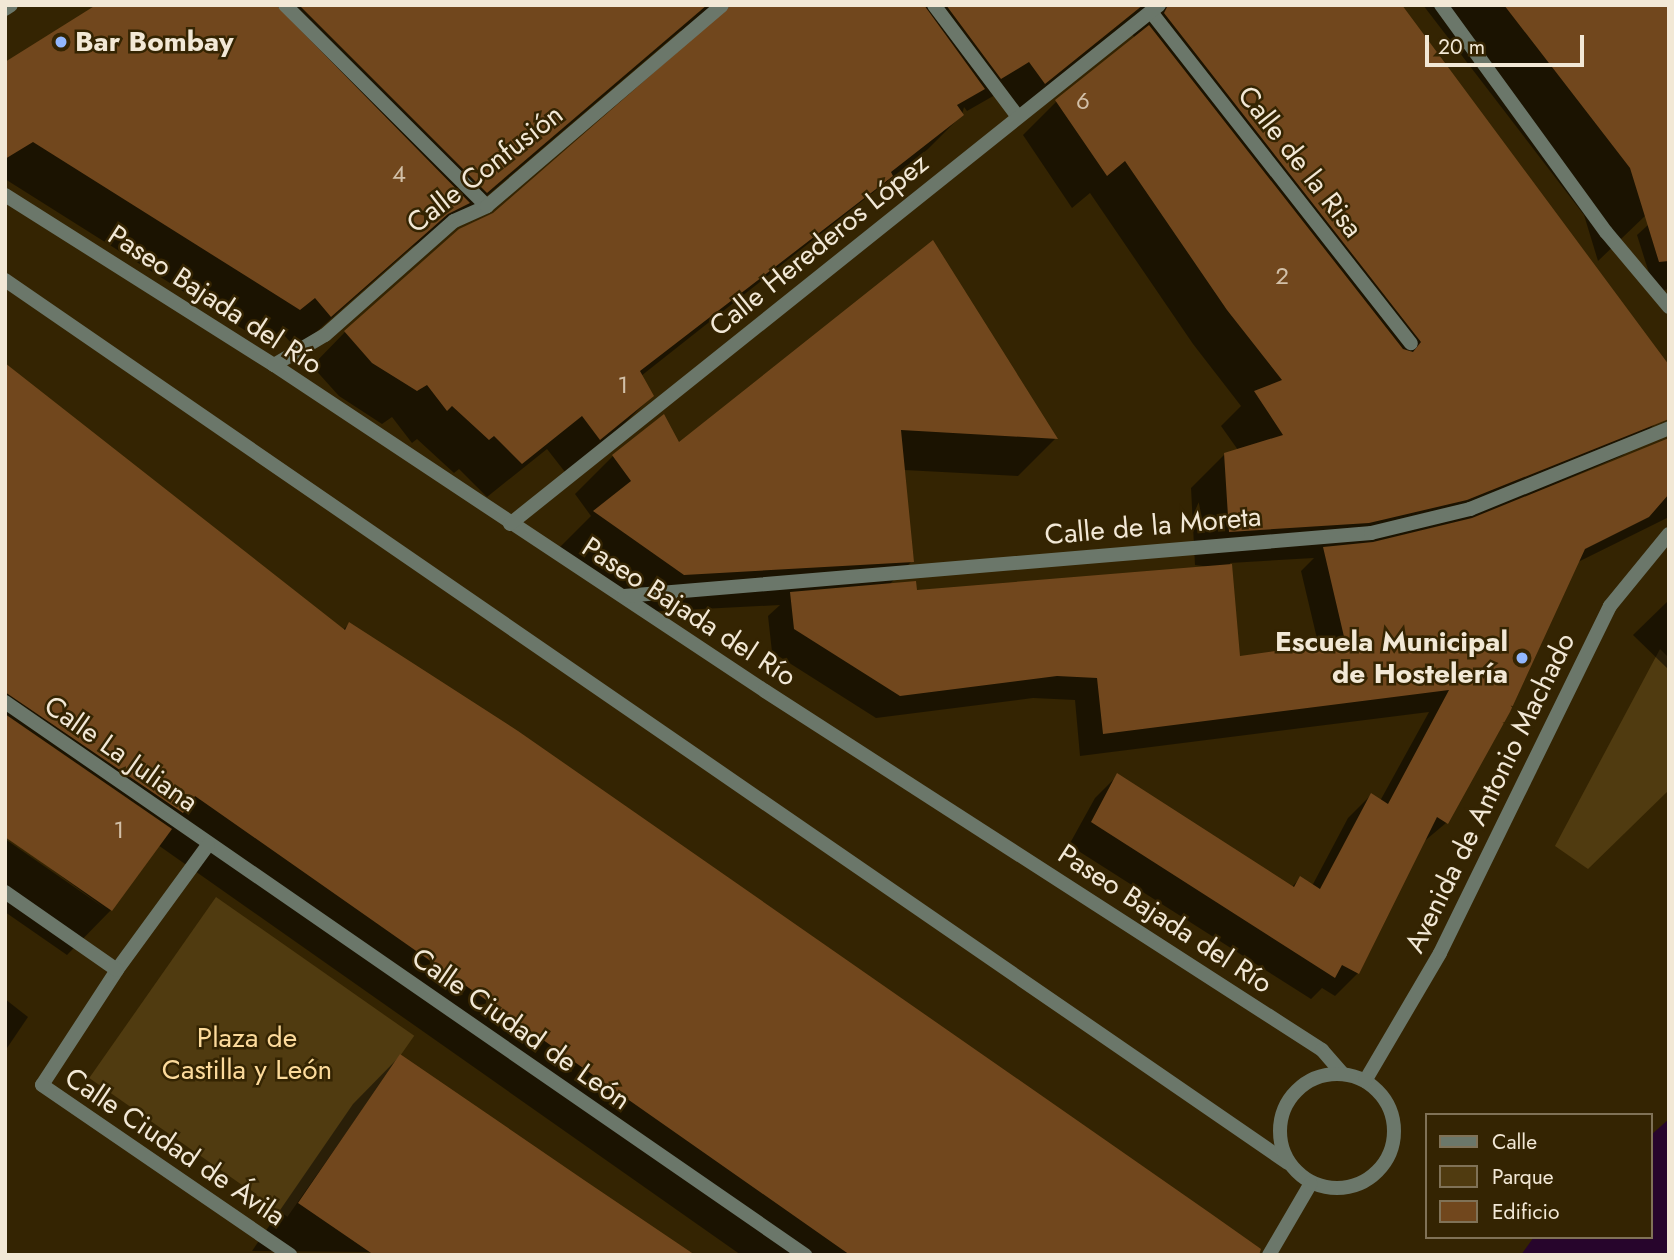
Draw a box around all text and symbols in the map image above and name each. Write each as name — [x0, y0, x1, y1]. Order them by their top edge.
scale bar — [1429, 21, 1588, 65]
place label: Bar Bombay — [75, 25, 233, 59]
text: 20 m — [1438, 32, 1485, 62]
marker: Bar Bombay — [53, 34, 69, 50]
street label: Calle de la Risa — [1230, 79, 1370, 245]
house number: 6 — [1076, 87, 1090, 115]
street label: Calle Confusión — [400, 98, 570, 240]
street label: Calle Herederos López — [703, 146, 935, 344]
house number: 4 — [392, 160, 406, 188]
street label: Paseo Bajada del Río — [102, 218, 328, 382]
house number: 2 — [1275, 262, 1289, 290]
house number: 1 — [618, 371, 628, 399]
street label: Calle de la Moreta — [1043, 500, 1263, 552]
street label: Paseo Bajada del Río — [576, 530, 802, 694]
place label: Escuela Municipal de Hostelería — [1275, 625, 1508, 691]
street label: Avenida de Antonio Machado — [1398, 628, 1582, 958]
marker: Escuela Municipal de Hostelería — [1514, 650, 1530, 666]
street label: Calle La Juliana — [38, 689, 204, 819]
house number: 1 — [114, 816, 124, 844]
street label: Paseo Bajada del Río — [1052, 837, 1278, 1001]
street label: Calle Ciudad de León — [405, 941, 637, 1117]
park label: Plaza de Castilla y León — [162, 1021, 332, 1087]
street label: Calle Ciudad de Ávila — [58, 1061, 292, 1233]
legend — [1426, 1113, 1653, 1239]
text: Calle — [1492, 1127, 1537, 1157]
text: Parque — [1492, 1162, 1554, 1192]
text: Edificio — [1492, 1197, 1559, 1227]

